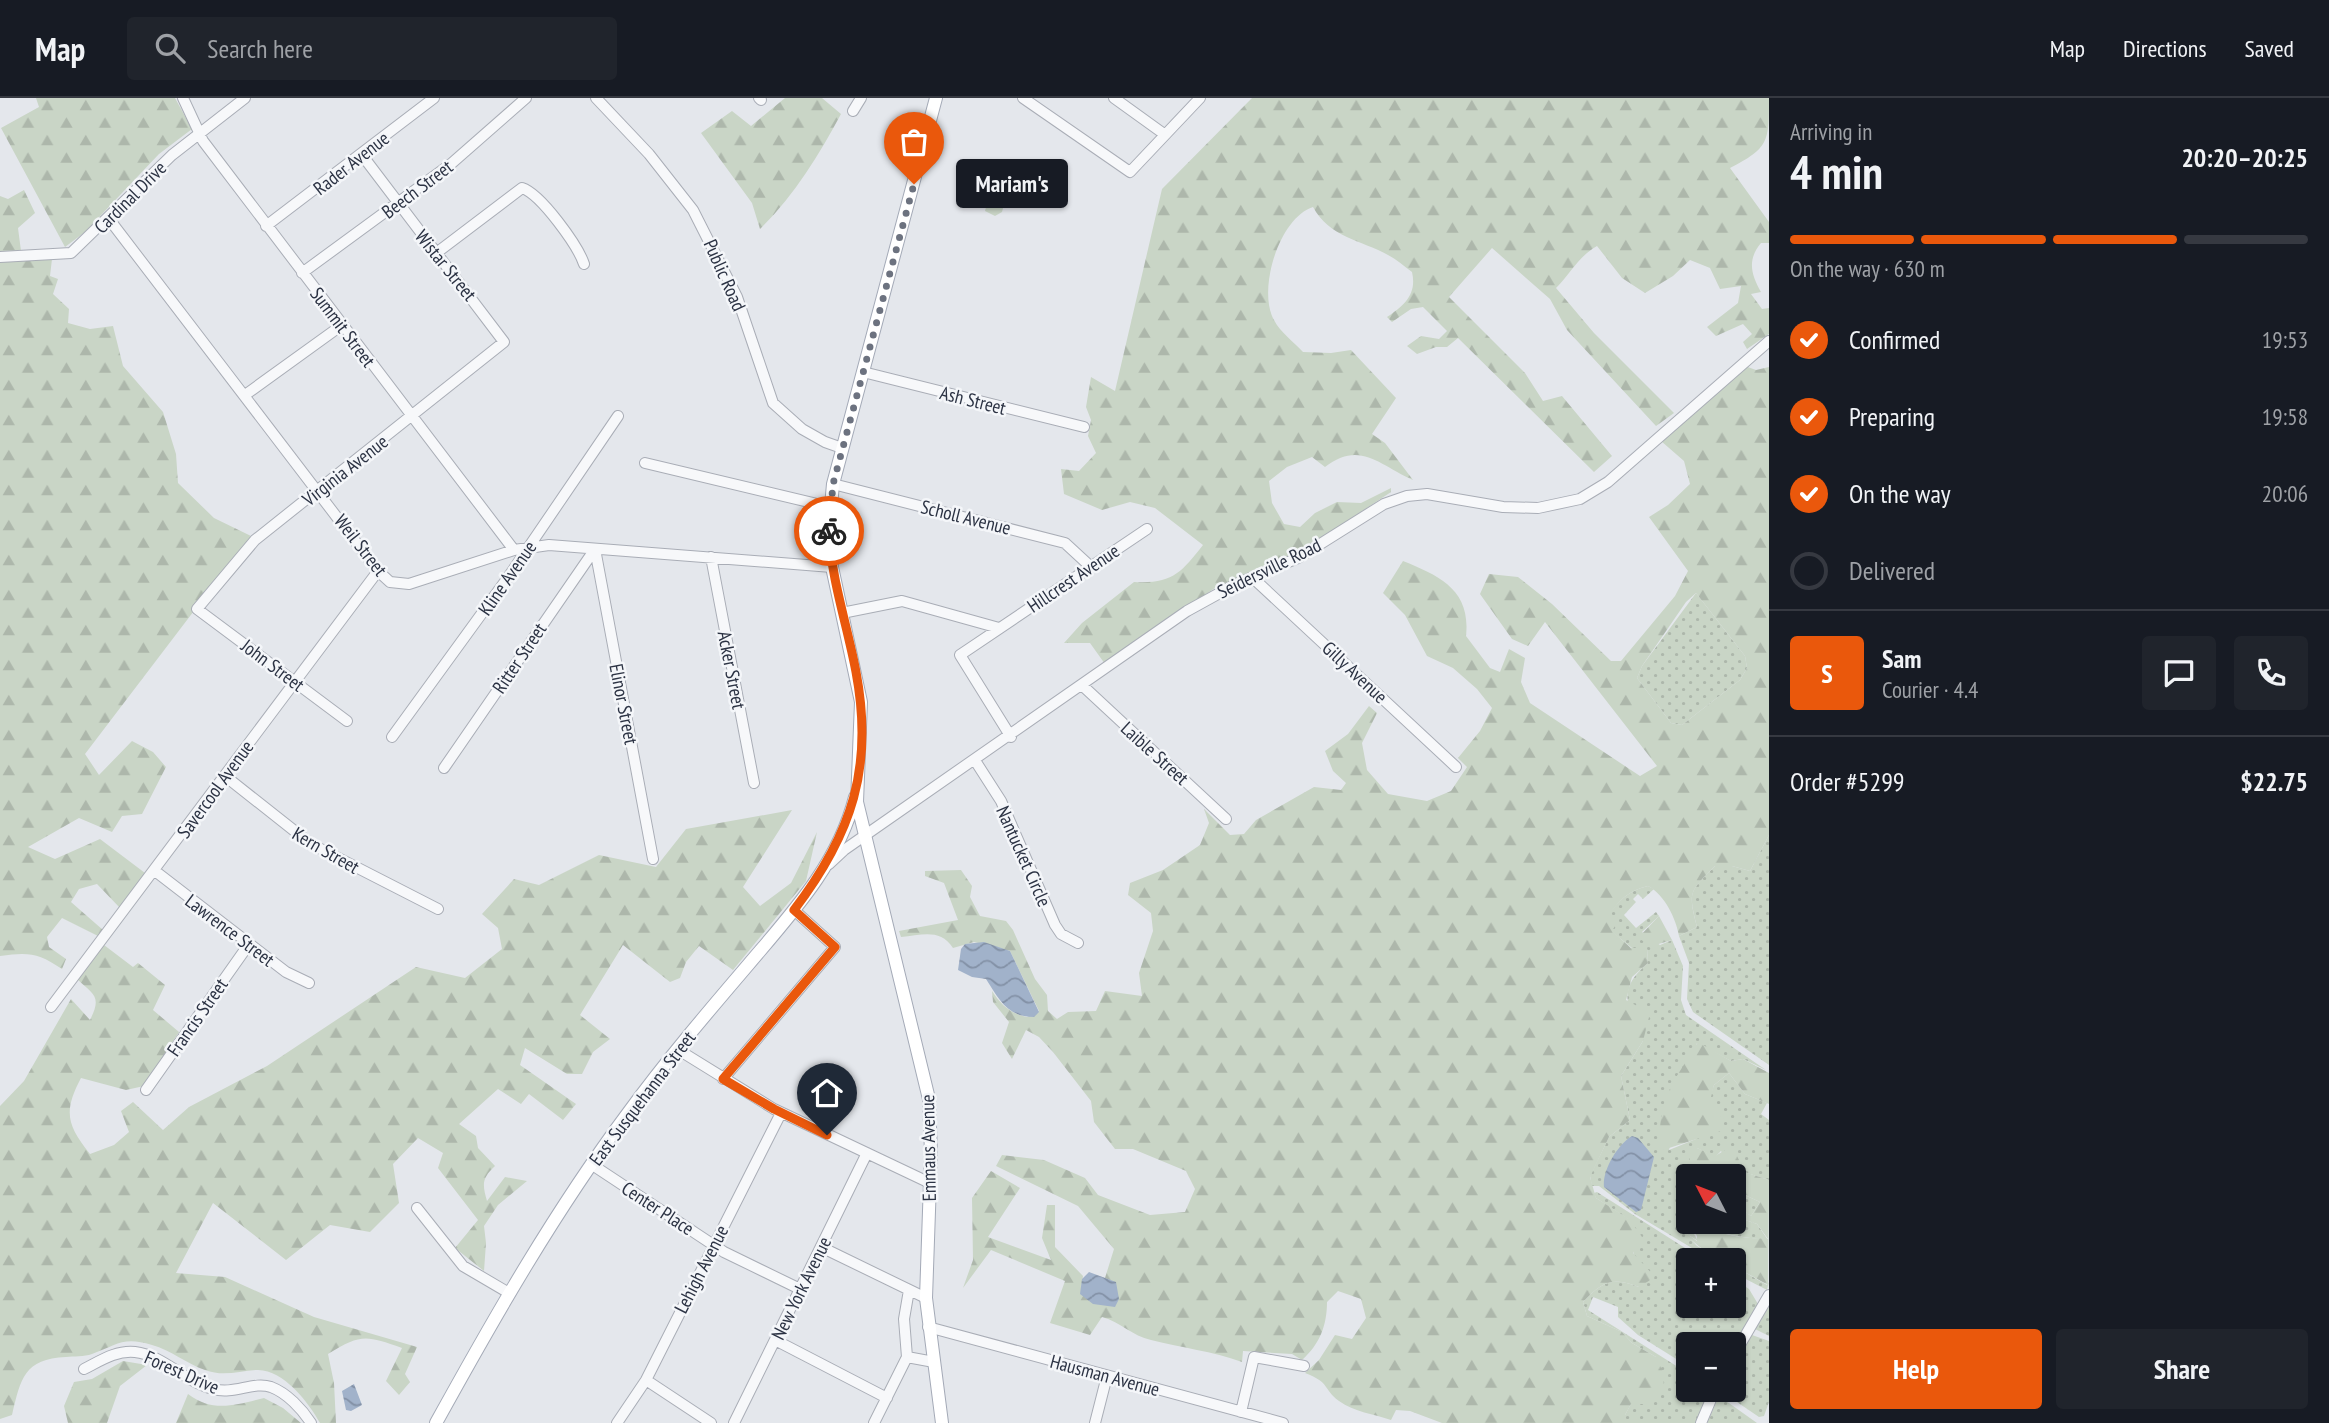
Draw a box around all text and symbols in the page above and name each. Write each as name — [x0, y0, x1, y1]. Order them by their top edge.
search box — [127, 17, 617, 80]
text: Map — [35, 27, 85, 70]
icon: search — [151, 29, 189, 67]
text: Search here — [207, 32, 313, 65]
text: Map — [2050, 33, 2085, 64]
text: Directions — [2123, 33, 2207, 64]
text: Saved — [2245, 33, 2294, 64]
pin — [884, 112, 944, 184]
text: Arriving in — [1790, 117, 1872, 146]
icon: bag — [895, 123, 933, 161]
street label: Rader Avenue — [308, 126, 394, 200]
text: 20:20–20:25 — [2181, 141, 2308, 174]
text: 4 min — [1790, 142, 1883, 202]
street label: Beech Street — [377, 154, 458, 224]
street label: Cardinal Drive — [89, 156, 171, 238]
callout: Mariam's — [956, 160, 1068, 208]
text: Mariam's — [975, 169, 1049, 198]
street label: Wistar Street — [410, 225, 482, 306]
street label: Public Road — [699, 235, 751, 315]
text: On the way · 630 m — [1790, 254, 1945, 283]
street label: Summit Street — [305, 282, 381, 372]
icon: check — [1790, 321, 1828, 359]
text: Confirmed — [1849, 323, 1940, 356]
text: 19:53 — [2262, 325, 2308, 354]
street label: Ash Street — [938, 380, 1009, 420]
icon: check — [1790, 398, 1828, 436]
text: Preparing — [1849, 400, 1935, 433]
text: 19:58 — [2262, 402, 2308, 431]
street label: Virginia Avenue — [297, 429, 393, 511]
icon: check — [1790, 475, 1828, 513]
text: On the way — [1849, 477, 1951, 510]
text: 20:06 — [2262, 479, 2308, 508]
street label: Scholl Avenue — [919, 494, 1014, 540]
courier — [794, 496, 864, 566]
street label: Weil Street — [329, 509, 393, 581]
icon: bike — [810, 512, 848, 550]
street label: Seidersville Road — [1213, 533, 1325, 603]
street label: Kline Avenue — [473, 536, 541, 620]
street label: Hillcrest Avenue — [1022, 538, 1124, 618]
text: Delivered — [1849, 554, 1935, 587]
street label: Ritter Street — [487, 618, 552, 698]
street label: Acker Street — [713, 629, 751, 712]
street label: John Street — [236, 633, 310, 697]
street label: Gilly Avenue — [1317, 636, 1393, 708]
button: chat — [2142, 636, 2216, 710]
button: phone — [2234, 636, 2308, 710]
text: Sam — [1882, 642, 1921, 675]
text: S — [1821, 657, 1833, 690]
street label: Elinor Street — [604, 662, 644, 747]
text: Courier · 4.4 — [1882, 675, 1978, 704]
street label: Laible Street — [1116, 716, 1195, 790]
street label: Savercool Avenue — [171, 735, 259, 843]
text: Order #5299 — [1790, 765, 1905, 798]
text: $22.75 — [2240, 765, 2308, 798]
street label: Nantucket Circle — [991, 802, 1057, 910]
street label: Kern Street — [288, 821, 364, 879]
street label: Lawrence Street — [181, 889, 280, 972]
street label: Francis Street — [161, 973, 233, 1061]
street label: East Susquehanna Street — [584, 1025, 701, 1170]
pin — [797, 1063, 857, 1135]
icon: home — [808, 1074, 846, 1112]
street label: Emmaus Avenue — [915, 1094, 941, 1202]
north arrow — [1676, 1164, 1746, 1234]
map controls — [1676, 1164, 1746, 1402]
street label: Center Place — [617, 1176, 699, 1240]
street label: Lehigh Avenue — [669, 1221, 733, 1317]
street label: New York Avenue — [766, 1232, 836, 1343]
button: + — [1676, 1248, 1746, 1318]
button: Help — [1790, 1329, 2042, 1409]
button: Share — [2056, 1329, 2308, 1409]
button: − — [1676, 1332, 1746, 1402]
street label: Forest Drive — [141, 1345, 223, 1399]
street label: Hausman Avenue — [1048, 1349, 1162, 1401]

